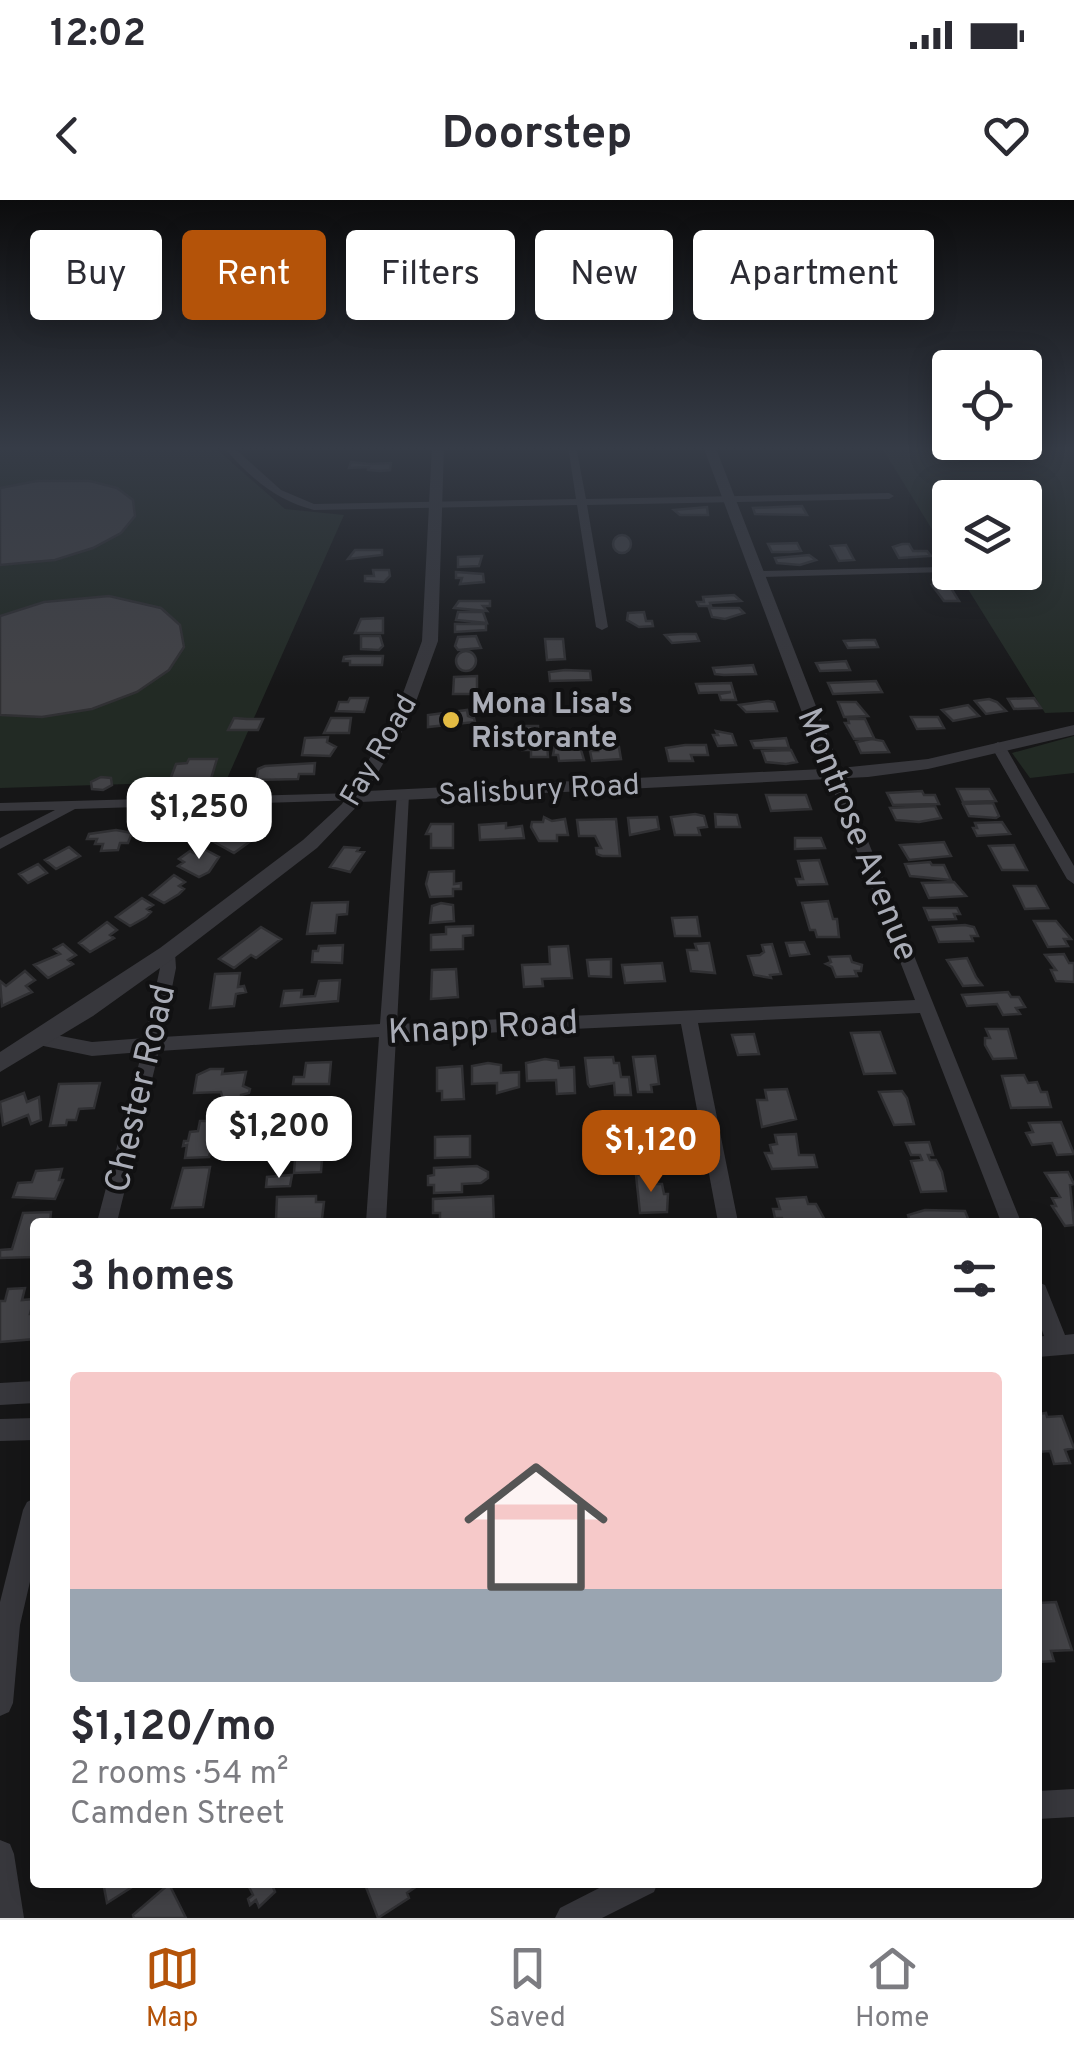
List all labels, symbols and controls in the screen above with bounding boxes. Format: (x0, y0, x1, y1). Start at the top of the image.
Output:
text: 12:02 (50, 11, 146, 60)
text: Doorstep (442, 107, 632, 164)
icon: back (40, 108, 95, 163)
icon: heart (979, 108, 1034, 163)
chip: Buy (30, 230, 162, 320)
chip: Rent (182, 230, 326, 320)
chip: Filters (346, 230, 515, 320)
chip: New (535, 230, 673, 320)
chip: Apartment (693, 230, 934, 320)
map controls (932, 350, 1042, 590)
button: locate (932, 350, 1042, 460)
button: layers (932, 480, 1042, 590)
place label: Mona Lisa's Ristorante (471, 687, 633, 758)
street label: Fay Road (334, 689, 427, 814)
street label: Montrose Avenue (785, 702, 927, 968)
marker: Mona Lisa's Ristorante (440, 709, 462, 731)
street label: Salisbury Road (438, 768, 641, 815)
pin: $1,250 (118, 777, 280, 862)
text: $1,250 (149, 789, 249, 829)
street label: Chester Road (97, 980, 187, 1197)
street label: Knapp Road (387, 1002, 579, 1056)
pin: $1,200 (198, 1096, 360, 1181)
text: $1,200 (228, 1108, 330, 1148)
pin: $1,120 (570, 1110, 732, 1195)
text: $1,120 (604, 1122, 698, 1162)
icon: filters (947, 1251, 1002, 1306)
text: 3 homes (70, 1252, 235, 1305)
icon: home (446, 1437, 626, 1617)
text: $1,120/mo (70, 1702, 276, 1755)
text: 2 rooms · 54 m² (70, 1755, 289, 1795)
text: Camden Street (70, 1795, 285, 1835)
tab: Map (145, 1941, 200, 2037)
tab: Saved (489, 1941, 566, 2037)
tab: Home (855, 1941, 929, 2037)

